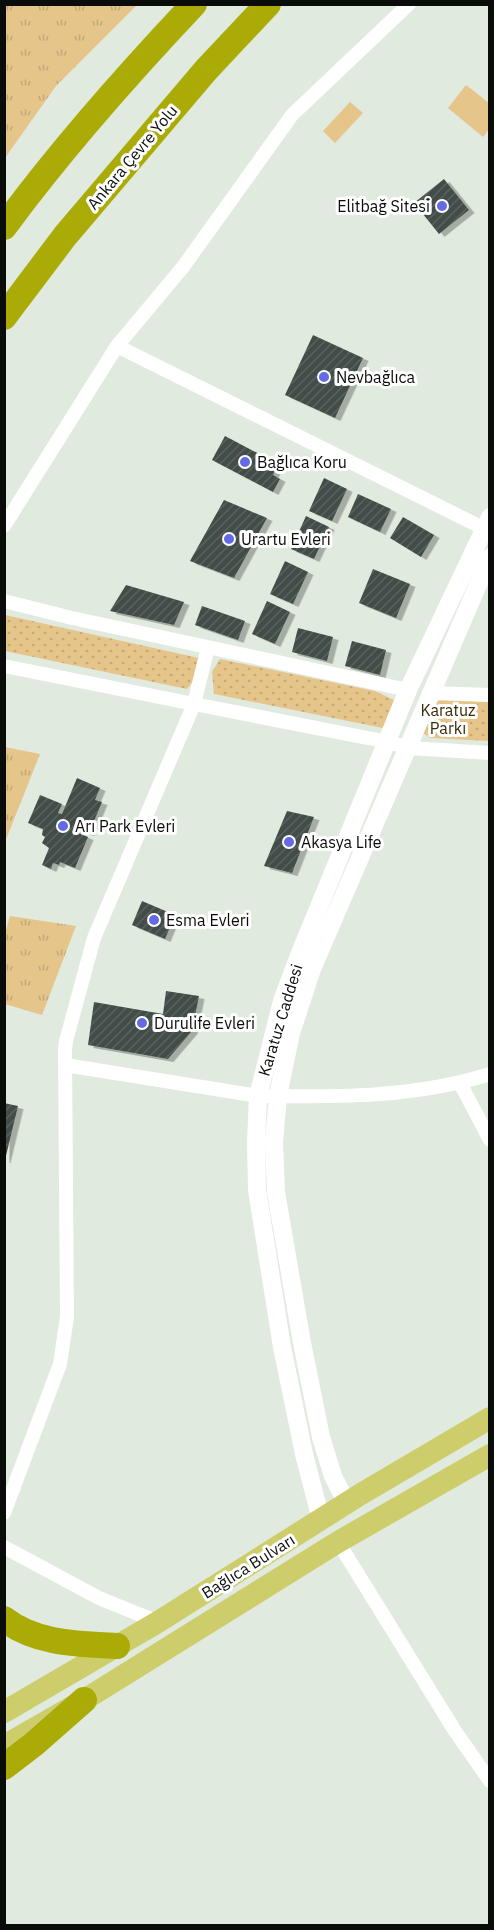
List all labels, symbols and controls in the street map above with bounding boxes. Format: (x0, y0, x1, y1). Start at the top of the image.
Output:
street label: Ankara Çevre Yolu (82, 101, 182, 213)
place label: Elitbağ Sitesi (337, 196, 430, 216)
marker: Elitbağ Sitesi (435, 199, 449, 213)
place label: Nevbağlıca (336, 367, 416, 387)
marker: Nevbağlıca (317, 370, 331, 384)
place label: Bağlıca Koru (257, 452, 347, 472)
marker: Bağlıca Koru (238, 455, 252, 469)
place label: Urartu Evleri (241, 529, 331, 549)
marker: Urartu Evleri (222, 532, 236, 546)
park label: Karatuz Parkı (421, 700, 475, 738)
place label: Arı Park Evleri (75, 816, 175, 836)
marker: Arı Park Evleri (56, 819, 70, 833)
place label: Akasya Life (301, 832, 382, 852)
marker: Akasya Life (282, 835, 296, 849)
place label: Esma Evleri (166, 910, 250, 930)
marker: Esma Evleri (147, 913, 161, 927)
street label: Karatuz Caddesi (253, 961, 307, 1079)
place label: Durulife Evleri (154, 1013, 255, 1033)
marker: Durulife Evleri (135, 1016, 149, 1030)
street label: Bağlıca Bulvarı (198, 1529, 298, 1603)

